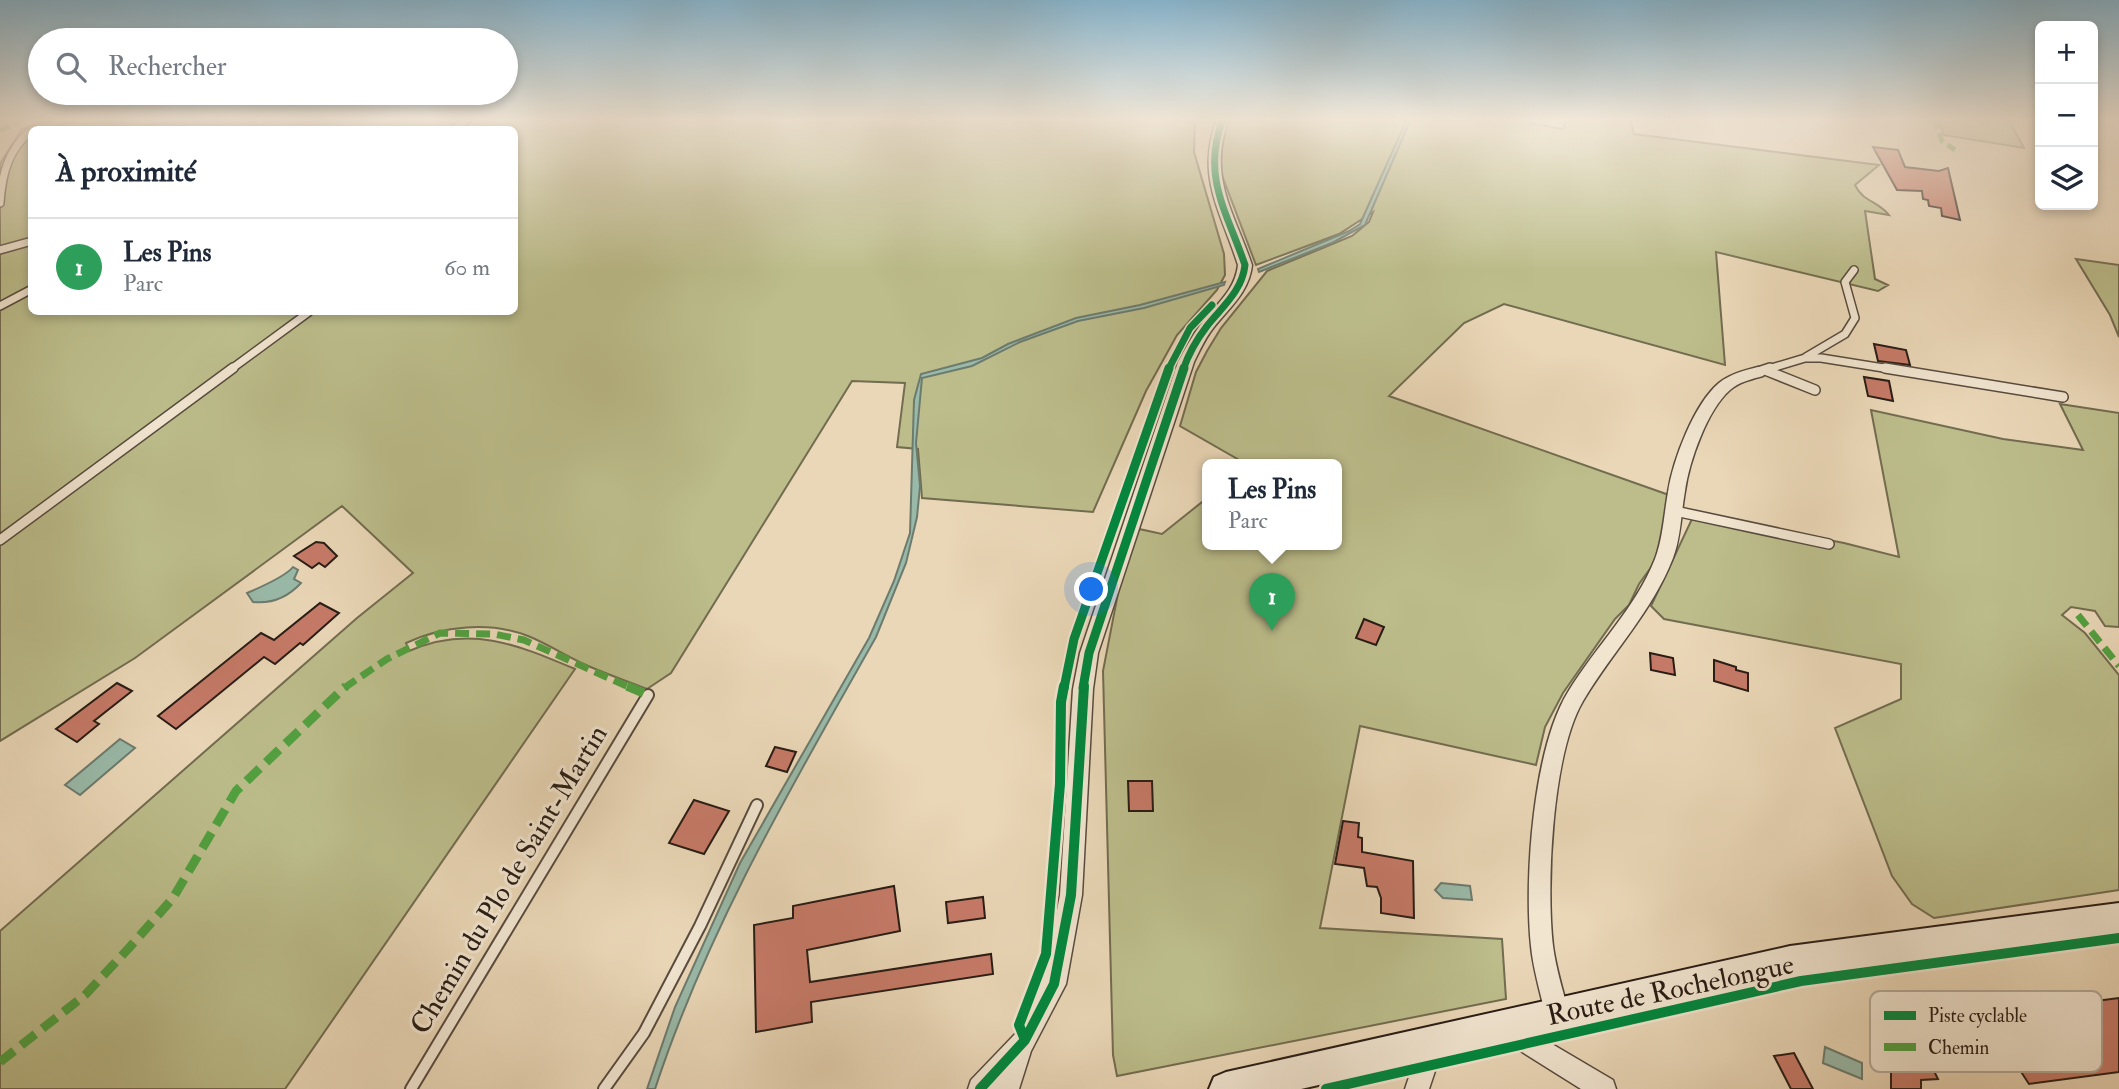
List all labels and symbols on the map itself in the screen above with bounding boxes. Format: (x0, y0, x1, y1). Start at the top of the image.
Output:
your location (1074, 572, 1108, 606)
pin: 1 (1249, 573, 1295, 631)
street label: Chemin du Plo de Saint-Martin (403, 719, 616, 1041)
street label: Route de Rochelongue (1544, 947, 1797, 1034)
legend (1870, 991, 2102, 1072)
text: Piste cyclable (1928, 1004, 2027, 1028)
text: Chemin (1928, 1036, 1990, 1060)

